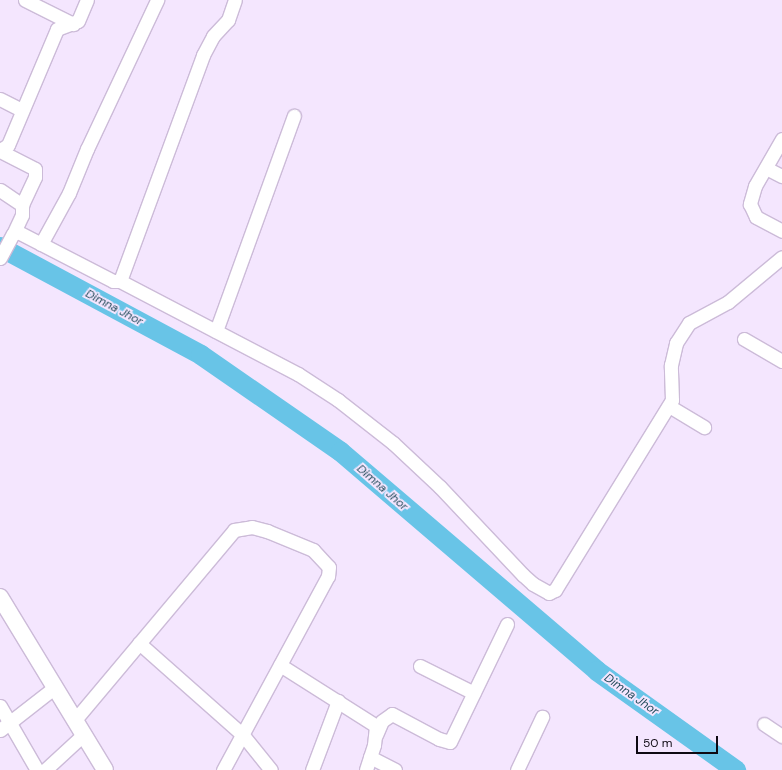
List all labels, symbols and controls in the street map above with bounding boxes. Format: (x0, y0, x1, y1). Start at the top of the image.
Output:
water label: Dimna Jhor (83, 287, 145, 329)
water label: Dimna Jhor (353, 462, 411, 514)
water label: Dimna Jhor (601, 671, 661, 719)
scale bar (638, 728, 720, 754)
text: 50 m (643, 735, 672, 751)

